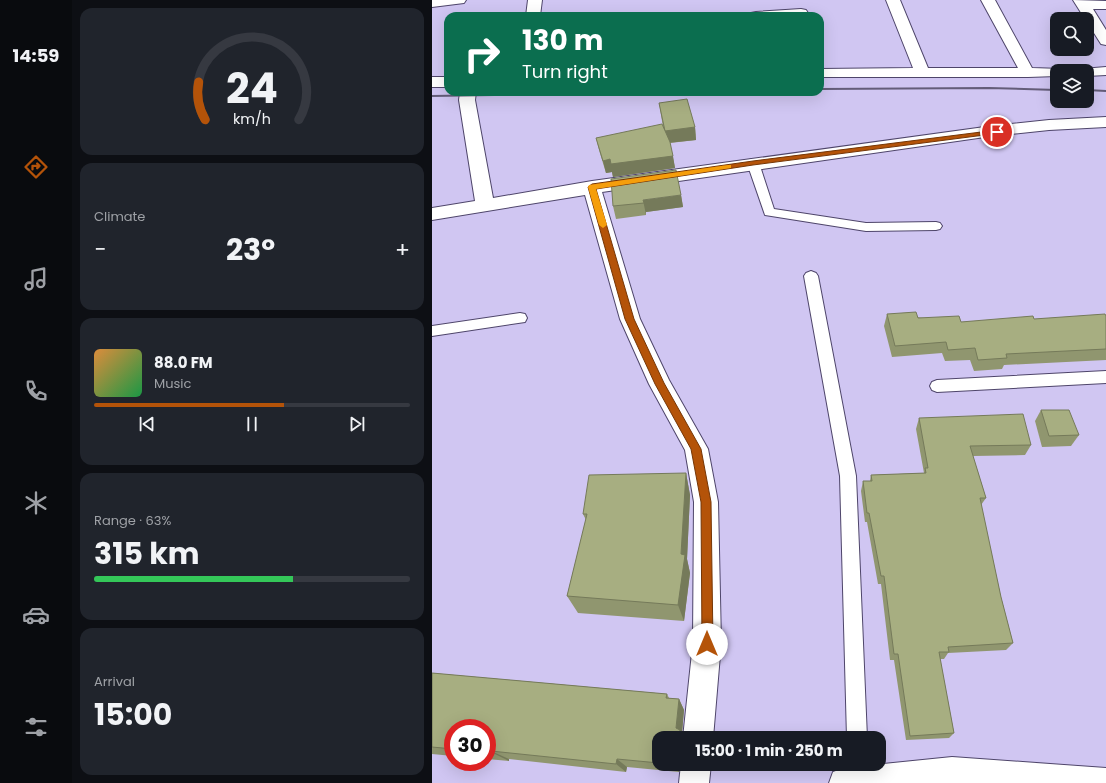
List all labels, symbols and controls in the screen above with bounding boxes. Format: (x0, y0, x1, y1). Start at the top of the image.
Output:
map controls (1050, 12, 1094, 108)
button: search (1050, 12, 1094, 56)
text: 130 m (522, 21, 603, 60)
icon: right (456, 28, 508, 80)
text: 14:59 (13, 43, 59, 68)
text: 24 (226, 58, 278, 117)
text: Turn right (522, 59, 608, 84)
button: layers (1050, 64, 1094, 108)
text: km/h (233, 108, 271, 128)
pin (980, 115, 1014, 149)
icon: arrive (986, 121, 1008, 143)
icon: directions (22, 153, 50, 181)
text: Climate (94, 207, 145, 226)
text: 23° (226, 228, 275, 271)
text: − (94, 234, 106, 265)
text: + (395, 234, 410, 265)
icon: music (22, 265, 50, 293)
text: 88.0 FM (154, 352, 213, 373)
text: Music (154, 374, 191, 393)
icon: phone (22, 377, 50, 405)
icon: previous (136, 413, 158, 435)
icon: pause (241, 413, 263, 435)
icon: next (346, 413, 368, 435)
icon: climate (22, 489, 50, 517)
text: Range · 63% (94, 511, 171, 530)
text: 315 km (94, 532, 200, 575)
icon: car (22, 601, 50, 629)
position arrow (686, 623, 728, 665)
text: Arrival (94, 672, 135, 691)
text: 15:00 (94, 693, 172, 736)
icon: filters (22, 713, 50, 741)
speed limit sign: 30 (444, 719, 496, 771)
text: 15:00 · 1 min · 250 m (695, 740, 843, 761)

